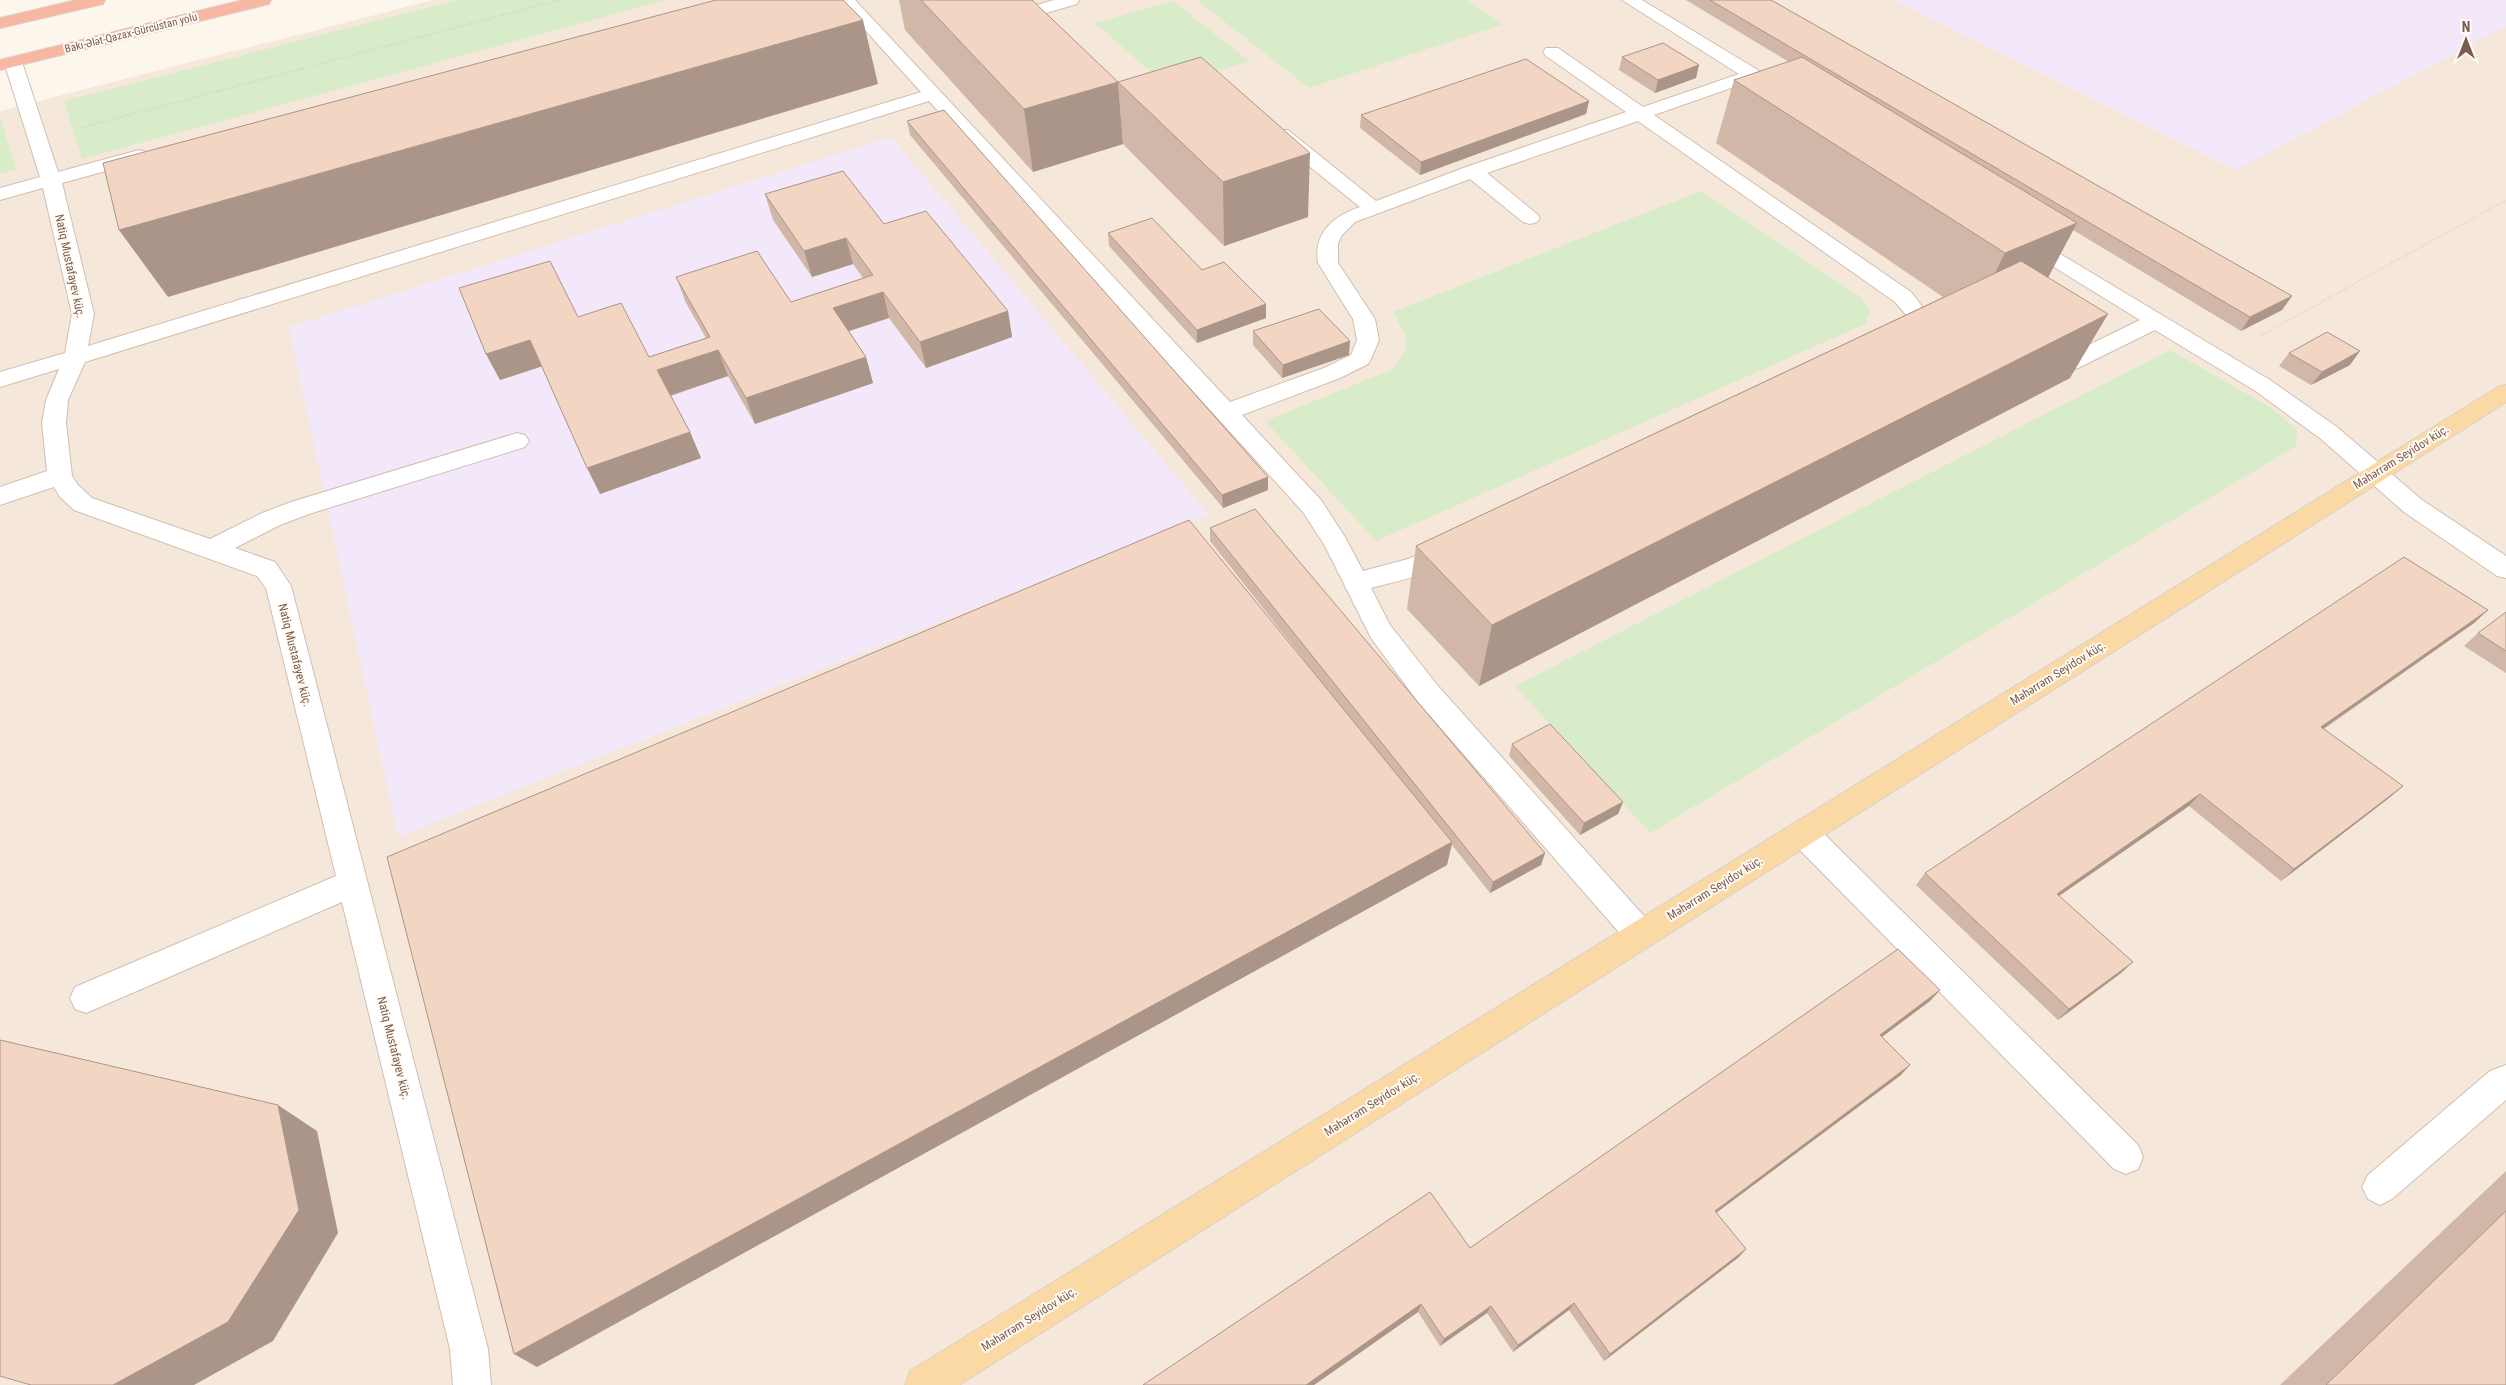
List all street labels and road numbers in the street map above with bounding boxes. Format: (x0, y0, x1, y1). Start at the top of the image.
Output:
street label: Bakı-Ələt-Qazax-Gürcüstan yolu (63, 10, 199, 56)
street label: Natiq Mustafayev küç. (52, 213, 88, 319)
street label: Məhərrəm Seyidov küç. (2351, 422, 2451, 492)
street label: Natiq Mustafayev küç. (275, 602, 315, 708)
street label: Məhərrəm Seyidov küç. (2008, 638, 2108, 708)
street label: Məhərrəm Seyidov küç. (1665, 853, 1765, 923)
street label: Natiq Mustafayev küç. (374, 995, 414, 1101)
street label: Məhərrəm Seyidov küç. (1322, 1069, 1422, 1139)
street label: Məhərrəm Seyidov küç. (979, 1284, 1079, 1354)

